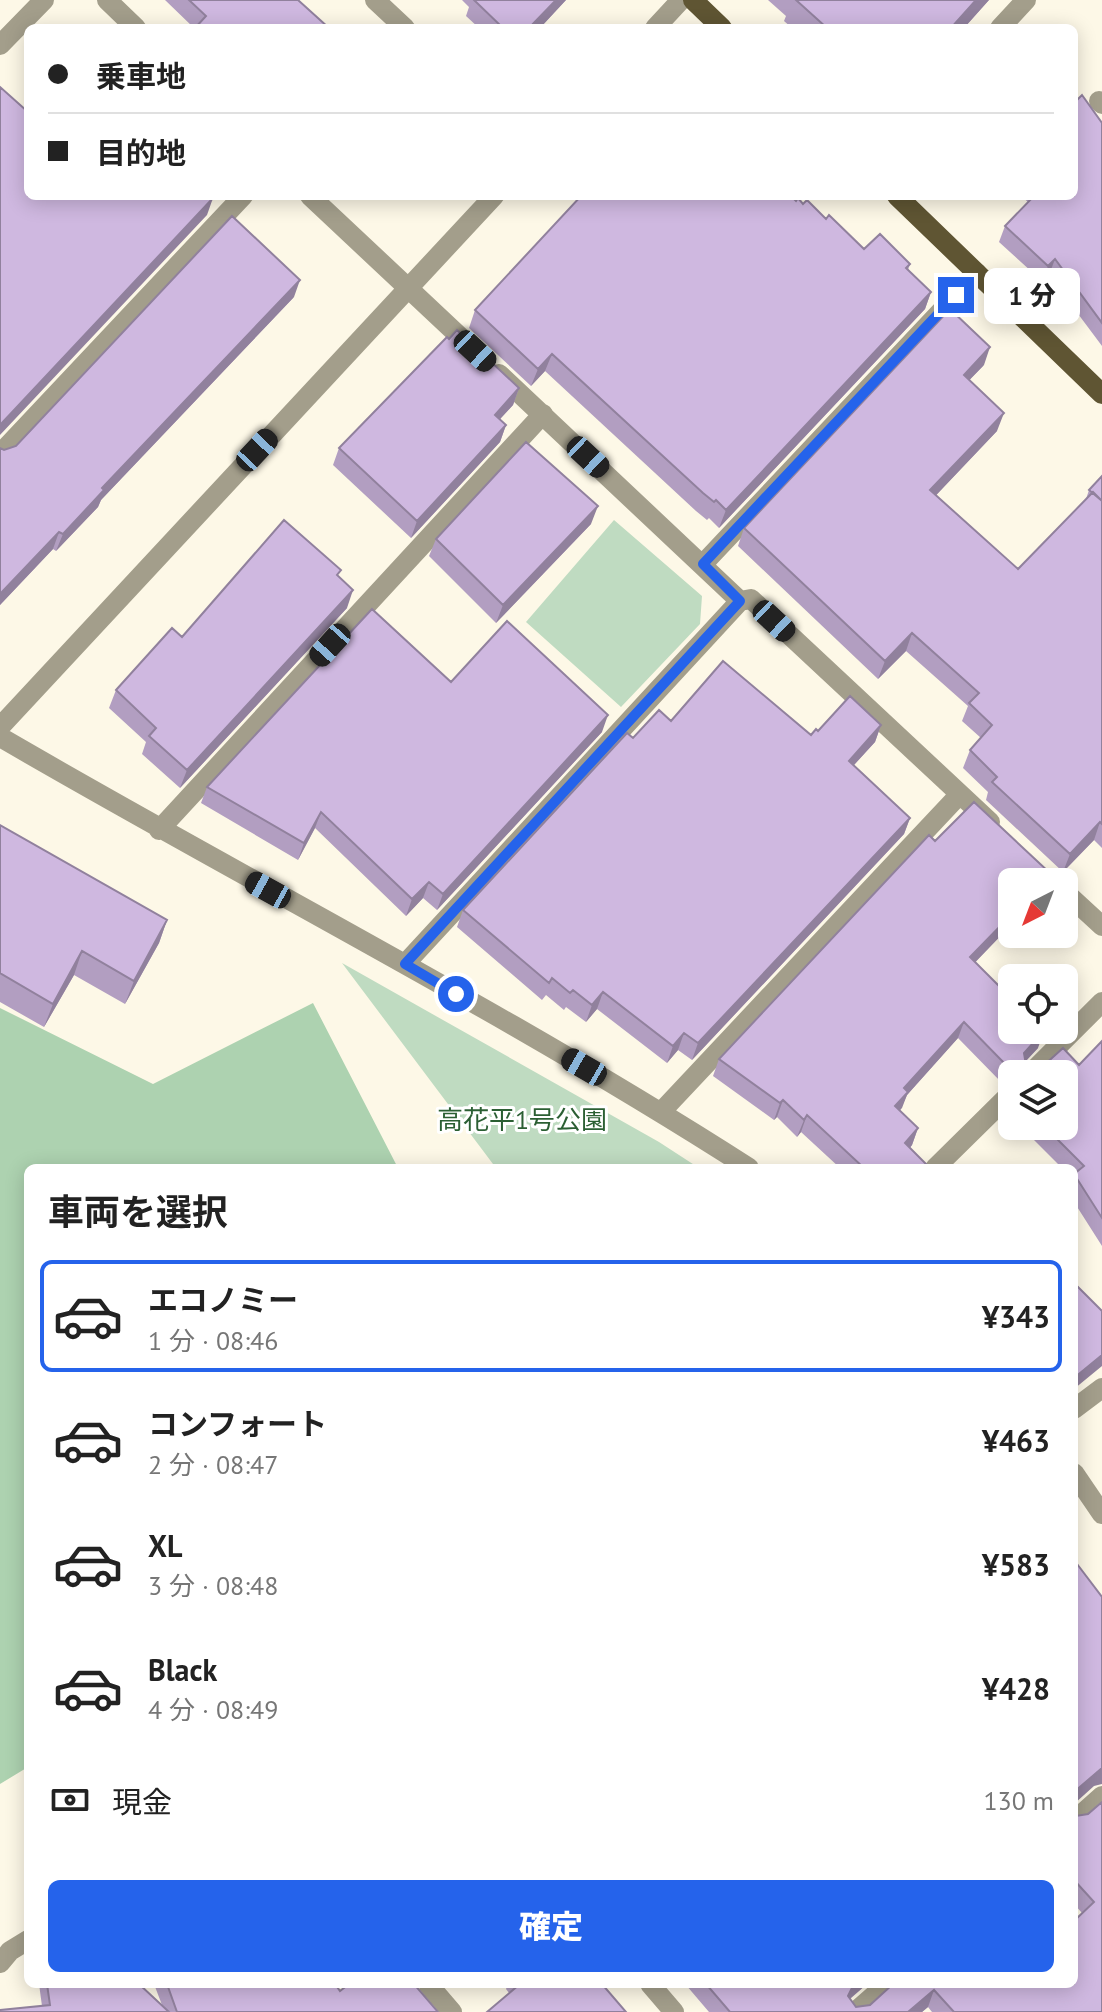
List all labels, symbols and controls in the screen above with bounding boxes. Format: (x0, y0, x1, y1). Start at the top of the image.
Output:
text: 乗車地 (96, 56, 186, 95)
text: 目的地 (96, 133, 186, 172)
callout: 1 分 (984, 267, 1080, 323)
route end (938, 277, 974, 313)
text: 1 分 (1008, 279, 1056, 312)
car (449, 326, 501, 376)
car (232, 424, 282, 476)
car (562, 432, 614, 482)
car (748, 596, 800, 646)
car (305, 619, 355, 671)
car (241, 868, 295, 912)
north arrow (998, 868, 1078, 948)
map controls (998, 868, 1078, 1140)
button: locate (998, 964, 1078, 1044)
route start (438, 976, 474, 1012)
car (557, 1045, 611, 1089)
button: layers (998, 1060, 1078, 1140)
park label: 高花平1号公園 (437, 1103, 607, 1136)
text: 車両を選択 (48, 1188, 228, 1235)
icon: car (52, 1280, 124, 1352)
text: エコノミー (148, 1280, 298, 1319)
text: ¥343 (982, 1297, 1050, 1336)
text: 1 分 · 08:46 (148, 1324, 278, 1357)
icon: car (52, 1404, 124, 1476)
text: コンフォート (148, 1404, 327, 1443)
text: ¥463 (982, 1421, 1050, 1460)
text: 2 分 · 08:47 (148, 1448, 278, 1481)
text: XL (148, 1526, 182, 1565)
icon: car (52, 1528, 124, 1600)
text: ¥583 (982, 1545, 1050, 1584)
text: 3 分 · 08:48 (148, 1569, 278, 1602)
text: Black (148, 1650, 217, 1689)
icon: car (52, 1652, 124, 1724)
text: ¥428 (982, 1669, 1050, 1708)
text: 4 分 · 08:49 (148, 1693, 278, 1726)
icon: cash (48, 1778, 92, 1822)
text: 現金 (112, 1782, 172, 1821)
text: 130 m (983, 1784, 1054, 1817)
button: 確定 (48, 1880, 1054, 1972)

